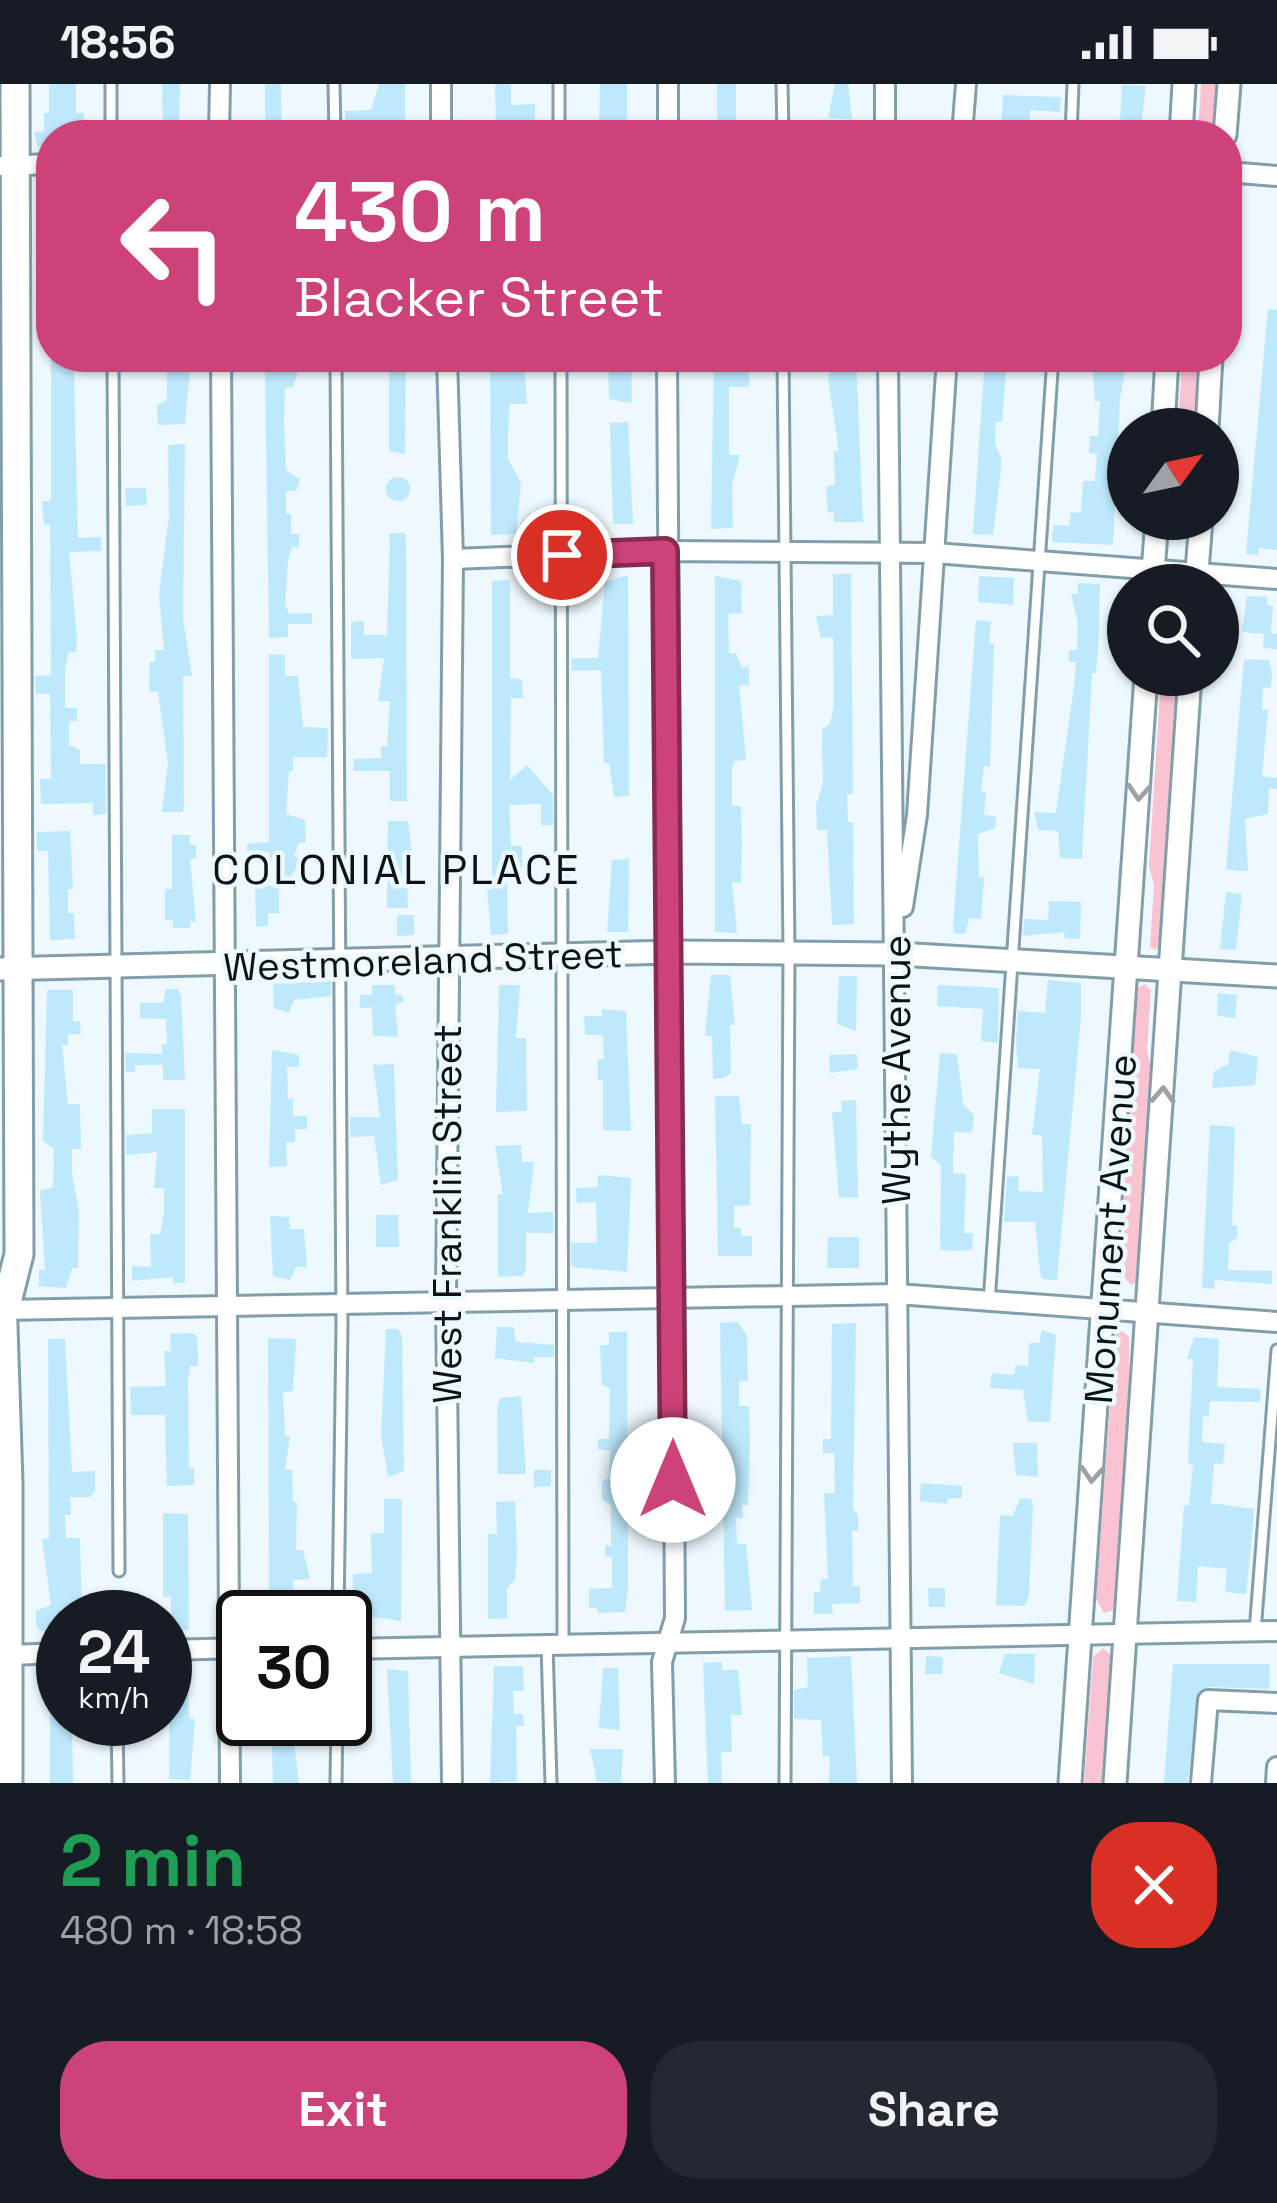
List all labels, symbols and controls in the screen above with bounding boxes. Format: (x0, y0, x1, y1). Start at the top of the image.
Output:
text: 18:56 (60, 14, 176, 71)
text: 430 m (294, 158, 546, 266)
icon: left (96, 168, 252, 324)
text: Blacker Street (294, 263, 664, 332)
north arrow (1107, 408, 1239, 540)
map controls (1107, 408, 1239, 696)
pin (511, 504, 613, 606)
icon: arrive (529, 522, 595, 588)
button: search (1107, 564, 1239, 696)
one-way arrow (1126, 783, 1152, 802)
district label: COLONIAL PLACE (212, 843, 582, 896)
street label: Westmoreland Street (222, 929, 624, 992)
street label: Wythe Avenue (872, 935, 921, 1205)
street label: West Franklin Street (423, 1024, 472, 1404)
street label: Monument Avenue (1074, 1053, 1147, 1406)
one-way arrow (1150, 1085, 1176, 1104)
position arrow (610, 1417, 736, 1543)
one-way arrow (1080, 1465, 1105, 1484)
speed limit sign: 30 (216, 1590, 372, 1746)
text: 24 (78, 1614, 150, 1691)
text: km/h (78, 1678, 150, 1717)
text: 2 min (60, 1815, 246, 1907)
button: close (1091, 1822, 1217, 1948)
text: 480 m · 18:58 (60, 1906, 303, 1955)
button: Exit (60, 2041, 627, 2179)
button: Share (651, 2041, 1217, 2179)

